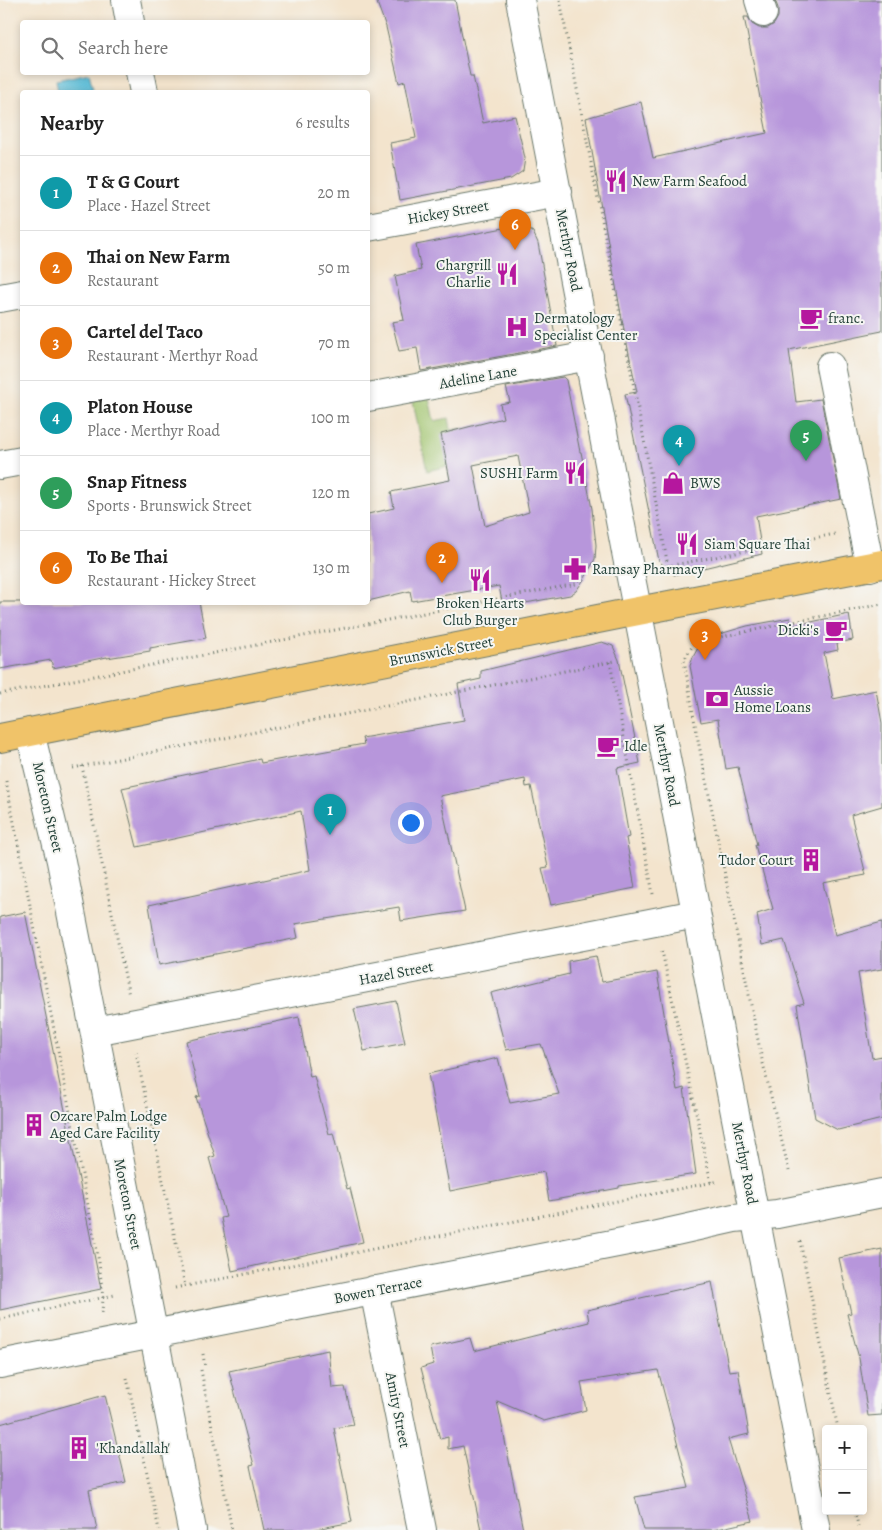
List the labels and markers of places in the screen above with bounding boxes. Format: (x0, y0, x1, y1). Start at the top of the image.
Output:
restaurant icon: New Farm Seafood (603, 168, 629, 194)
place label: New Farm Seafood (632, 171, 748, 191)
pin: 6 (499, 209, 531, 250)
place label: Chargrill Charlie (436, 255, 491, 292)
restaurant icon: Chargrill Charlie (494, 261, 520, 287)
cafe icon: franc. (798, 305, 824, 331)
place label: Dermatology Specialist Center (534, 308, 638, 345)
place label: franc. (828, 308, 864, 328)
hospital icon: Dermatology Specialist Center (504, 314, 530, 340)
pin: 5 (790, 420, 822, 461)
pin: 4 (663, 425, 695, 466)
restaurant icon: SUSHI Farm (562, 460, 588, 486)
place label: SUSHI Farm (480, 463, 559, 483)
shop icon: BWS (660, 470, 686, 496)
place label: BWS (690, 473, 721, 493)
restaurant icon: Siam Square Thai (674, 531, 700, 557)
place label: Siam Square Thai (704, 534, 810, 554)
pin: 2 (426, 542, 458, 583)
pharmacy icon: Ramsay Pharmacy (562, 556, 588, 582)
place label: Ramsay Pharmacy (592, 559, 705, 579)
restaurant icon: Broken Hearts Club Burger (467, 567, 493, 593)
place label: Broken Hearts Club Burger (436, 593, 524, 630)
cafe icon: Dicki's (823, 617, 849, 643)
pin: 3 (689, 619, 721, 660)
place label: Dicki's (778, 620, 819, 640)
place label: Aussie Home Loans (733, 680, 811, 717)
bank icon: Aussie Home Loans (704, 686, 730, 712)
cafe icon: Idle (595, 733, 621, 759)
place label: Idle (624, 736, 648, 756)
pin: 1 (314, 794, 346, 835)
building icon: Tudor Court (798, 847, 824, 873)
place label: Tudor Court (719, 850, 794, 870)
place label: Ozcare Palm Lodge Aged Care Facility (49, 1106, 167, 1143)
building icon: Ozcare Palm Lodge Aged Care Facility (21, 1112, 47, 1138)
building icon: 'Khandallah' (66, 1435, 92, 1461)
place label: 'Khandallah' (96, 1438, 170, 1458)

